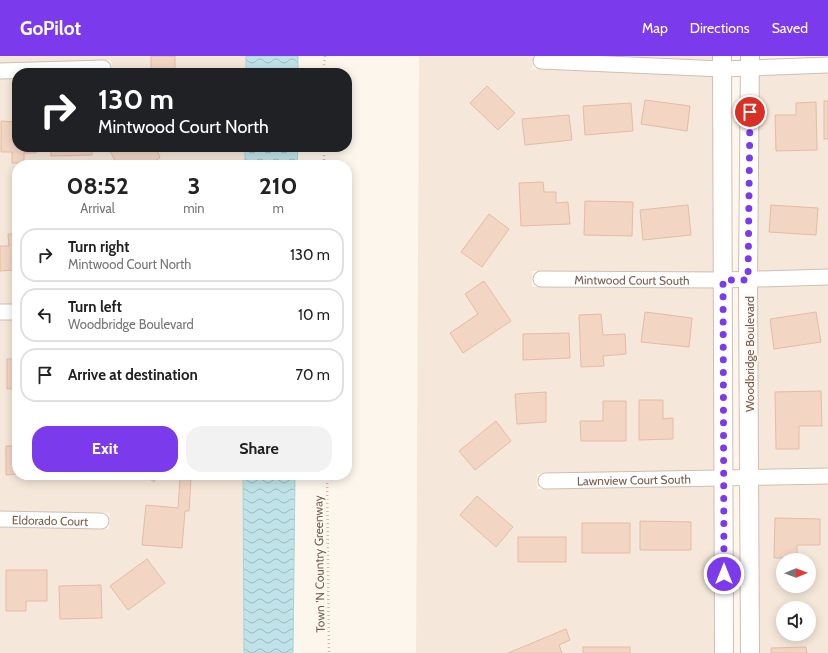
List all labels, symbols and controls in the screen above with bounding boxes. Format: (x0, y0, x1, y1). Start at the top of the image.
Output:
text: GoPilot (20, 17, 81, 40)
text: Map (642, 19, 668, 37)
text: Directions (690, 19, 750, 37)
text: Saved (772, 19, 808, 37)
text: 130 m (98, 82, 174, 116)
icon: right (32, 84, 84, 136)
pin (733, 95, 767, 129)
icon: arrive (739, 101, 761, 123)
text: Mintwood Court North (98, 116, 269, 138)
text: 08:52 (66, 171, 129, 200)
text: 3 (187, 171, 200, 200)
text: 210 (259, 171, 298, 200)
text: Arrival (80, 200, 115, 216)
text: min (183, 200, 205, 216)
text: m (273, 200, 284, 216)
text: Turn right (68, 238, 129, 256)
icon: right (34, 244, 56, 266)
text: 130 m (290, 246, 330, 264)
text: Mintwood Court North (68, 256, 191, 272)
street label: Mintwood Court South (574, 272, 690, 287)
street label: Woodbridge Boulevard (742, 296, 757, 412)
text: Turn left (68, 298, 122, 316)
icon: left (34, 304, 56, 326)
text: 10 m (298, 306, 330, 324)
text: Woodbridge Boulevard (68, 316, 194, 332)
icon: arrive (34, 364, 56, 386)
text: Arrive at destination (68, 366, 198, 384)
text: 70 m (296, 366, 330, 384)
button: Exit (32, 426, 178, 472)
button: Share (186, 426, 332, 472)
street label: Lawnview Court South (577, 471, 691, 488)
street label: Town 'N Country Greenway (310, 495, 328, 633)
street label: Eldorado Court (12, 512, 88, 528)
position arrow (703, 553, 745, 595)
north arrow (776, 553, 816, 593)
map controls (776, 553, 816, 641)
button: sound (776, 601, 816, 641)

